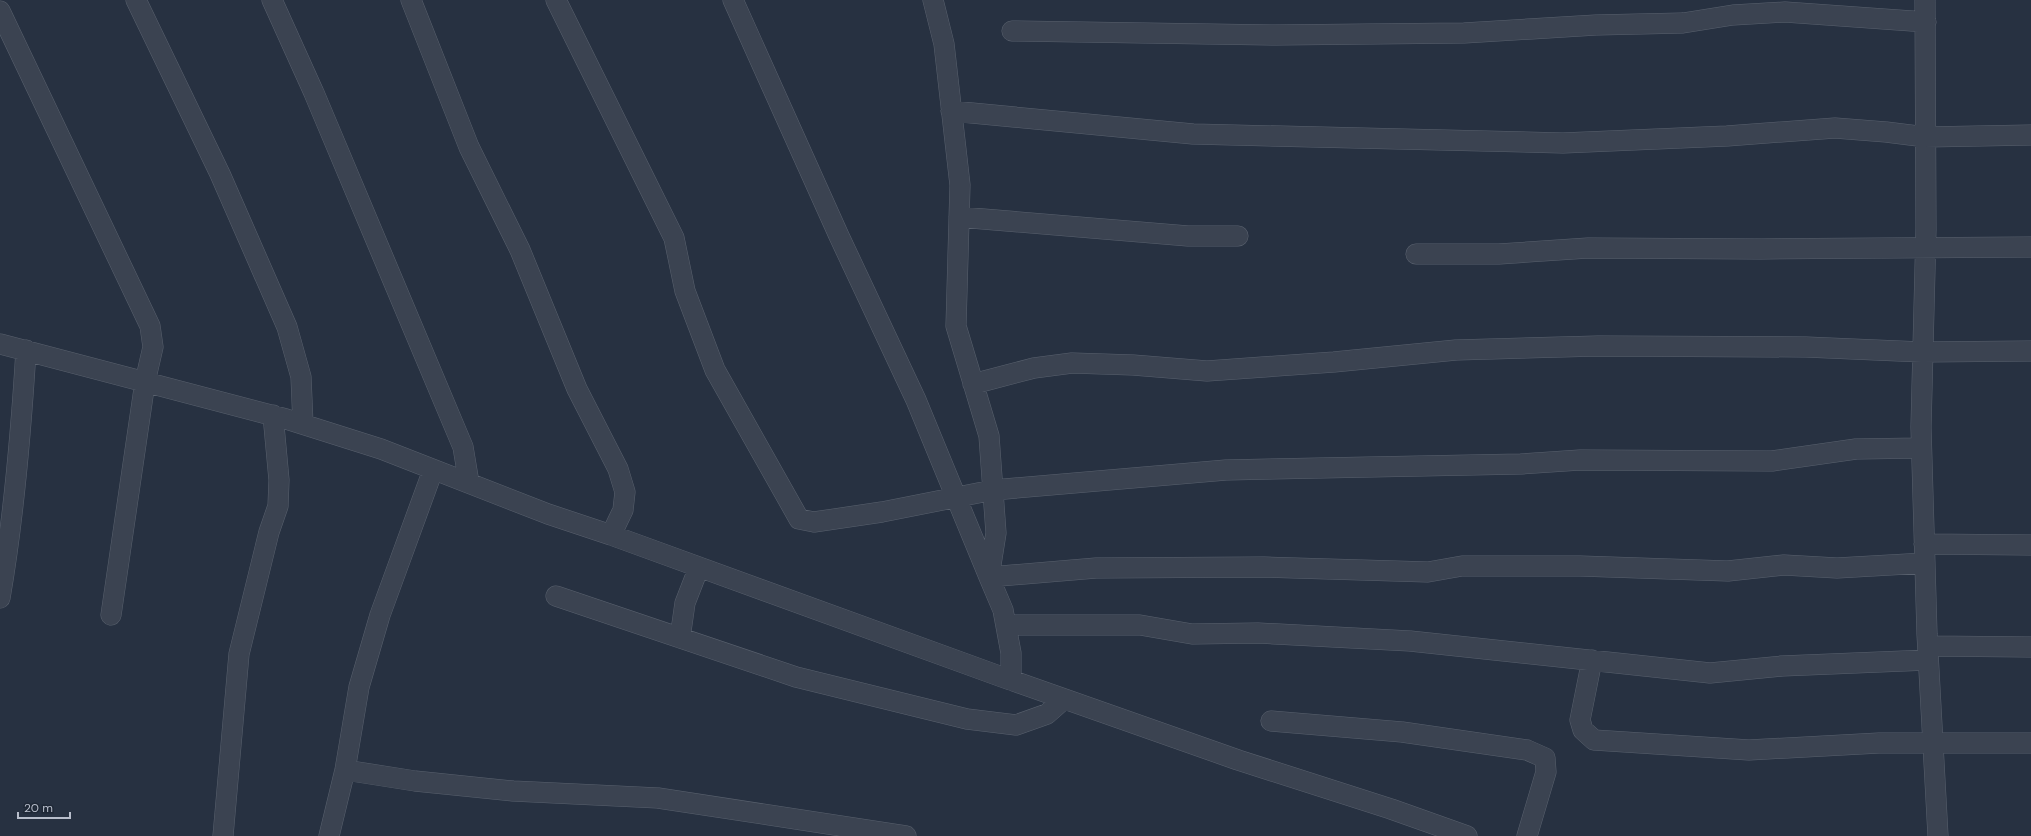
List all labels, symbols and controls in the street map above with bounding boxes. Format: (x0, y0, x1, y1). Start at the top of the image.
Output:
scale bar (18, 794, 70, 820)
text: 20 m (24, 800, 53, 816)

